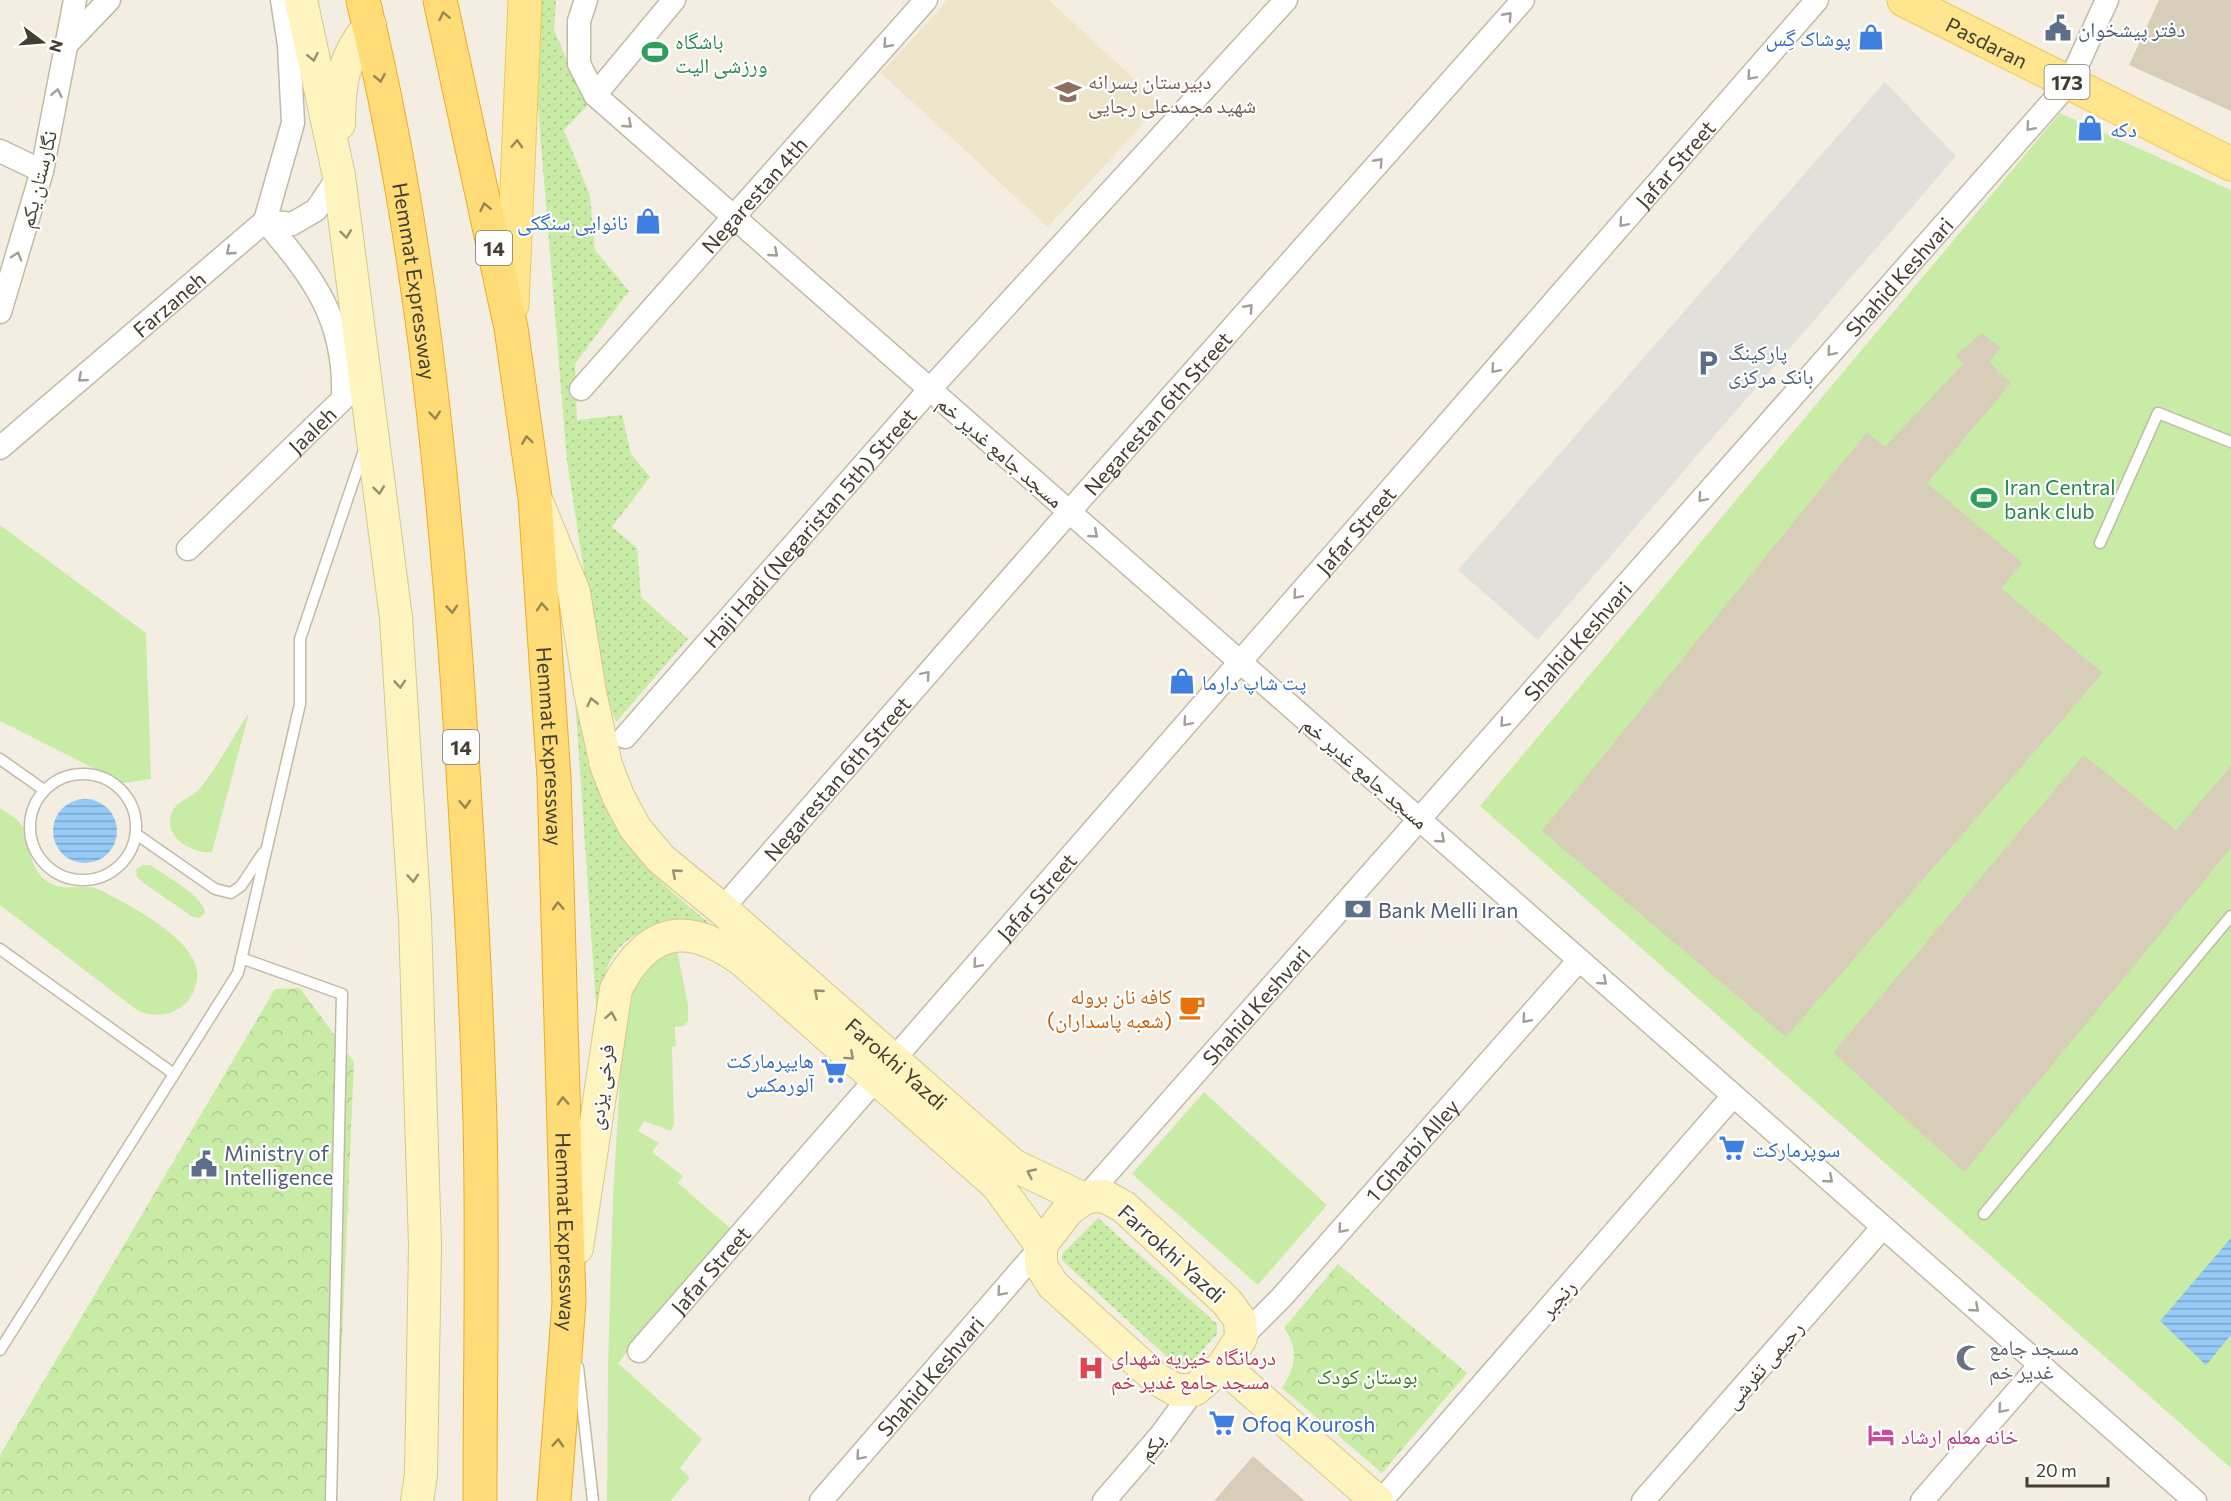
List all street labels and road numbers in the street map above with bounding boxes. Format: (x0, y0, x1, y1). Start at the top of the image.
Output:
street label: Pasdaran (1942, 11, 2032, 73)
road number: 173 (2044, 65, 2090, 99)
street label: Jafar Street (1630, 114, 1719, 212)
street label: نگارستان یکم (13, 128, 64, 231)
street label: Negarestan 4th (695, 131, 812, 258)
street label: Hemmat Expressway (389, 180, 442, 381)
street label: Shahid Keshvari (1839, 212, 1958, 341)
road number: 14 (476, 231, 512, 265)
street label: Farzaneh (127, 266, 210, 342)
street label: Negarestan 6th Street (1078, 326, 1236, 500)
street label: مسجد جامع غدیر خم (931, 390, 1069, 515)
street label: Jaaleh (283, 401, 341, 458)
street label: Haji Hadi (Negaristan 5th) Street (697, 402, 921, 652)
street label: Jafar Street (1310, 481, 1400, 579)
street label: Shahid Keshvari (1518, 576, 1636, 705)
street label: Hemmat Expressway (533, 646, 568, 846)
street label: Negarestan 6th Street (758, 691, 915, 865)
street label: مسجد جامع غدیر خم (1296, 711, 1434, 836)
road number: 14 (443, 730, 479, 764)
street label: Jafar Street (991, 847, 1081, 945)
street label: Shahid Keshvari (1196, 940, 1314, 1070)
street label: Farokhi Yazdi (841, 1012, 953, 1114)
street label: فرخی یزدی (582, 1042, 620, 1132)
street label: 1 Gharbi Alley (1360, 1093, 1464, 1206)
street label: Hemmat Expressway (552, 1132, 582, 1333)
street label: Farrokhi Yazdi (1113, 1199, 1231, 1307)
street label: Jafar Street (665, 1221, 755, 1319)
street label: رنجبر (1533, 1274, 1581, 1323)
street label: Shahid Keshvari (871, 1311, 988, 1440)
street label: رحیمی تفرشی (1718, 1315, 1809, 1414)
street label: یکم (1132, 1427, 1172, 1467)

